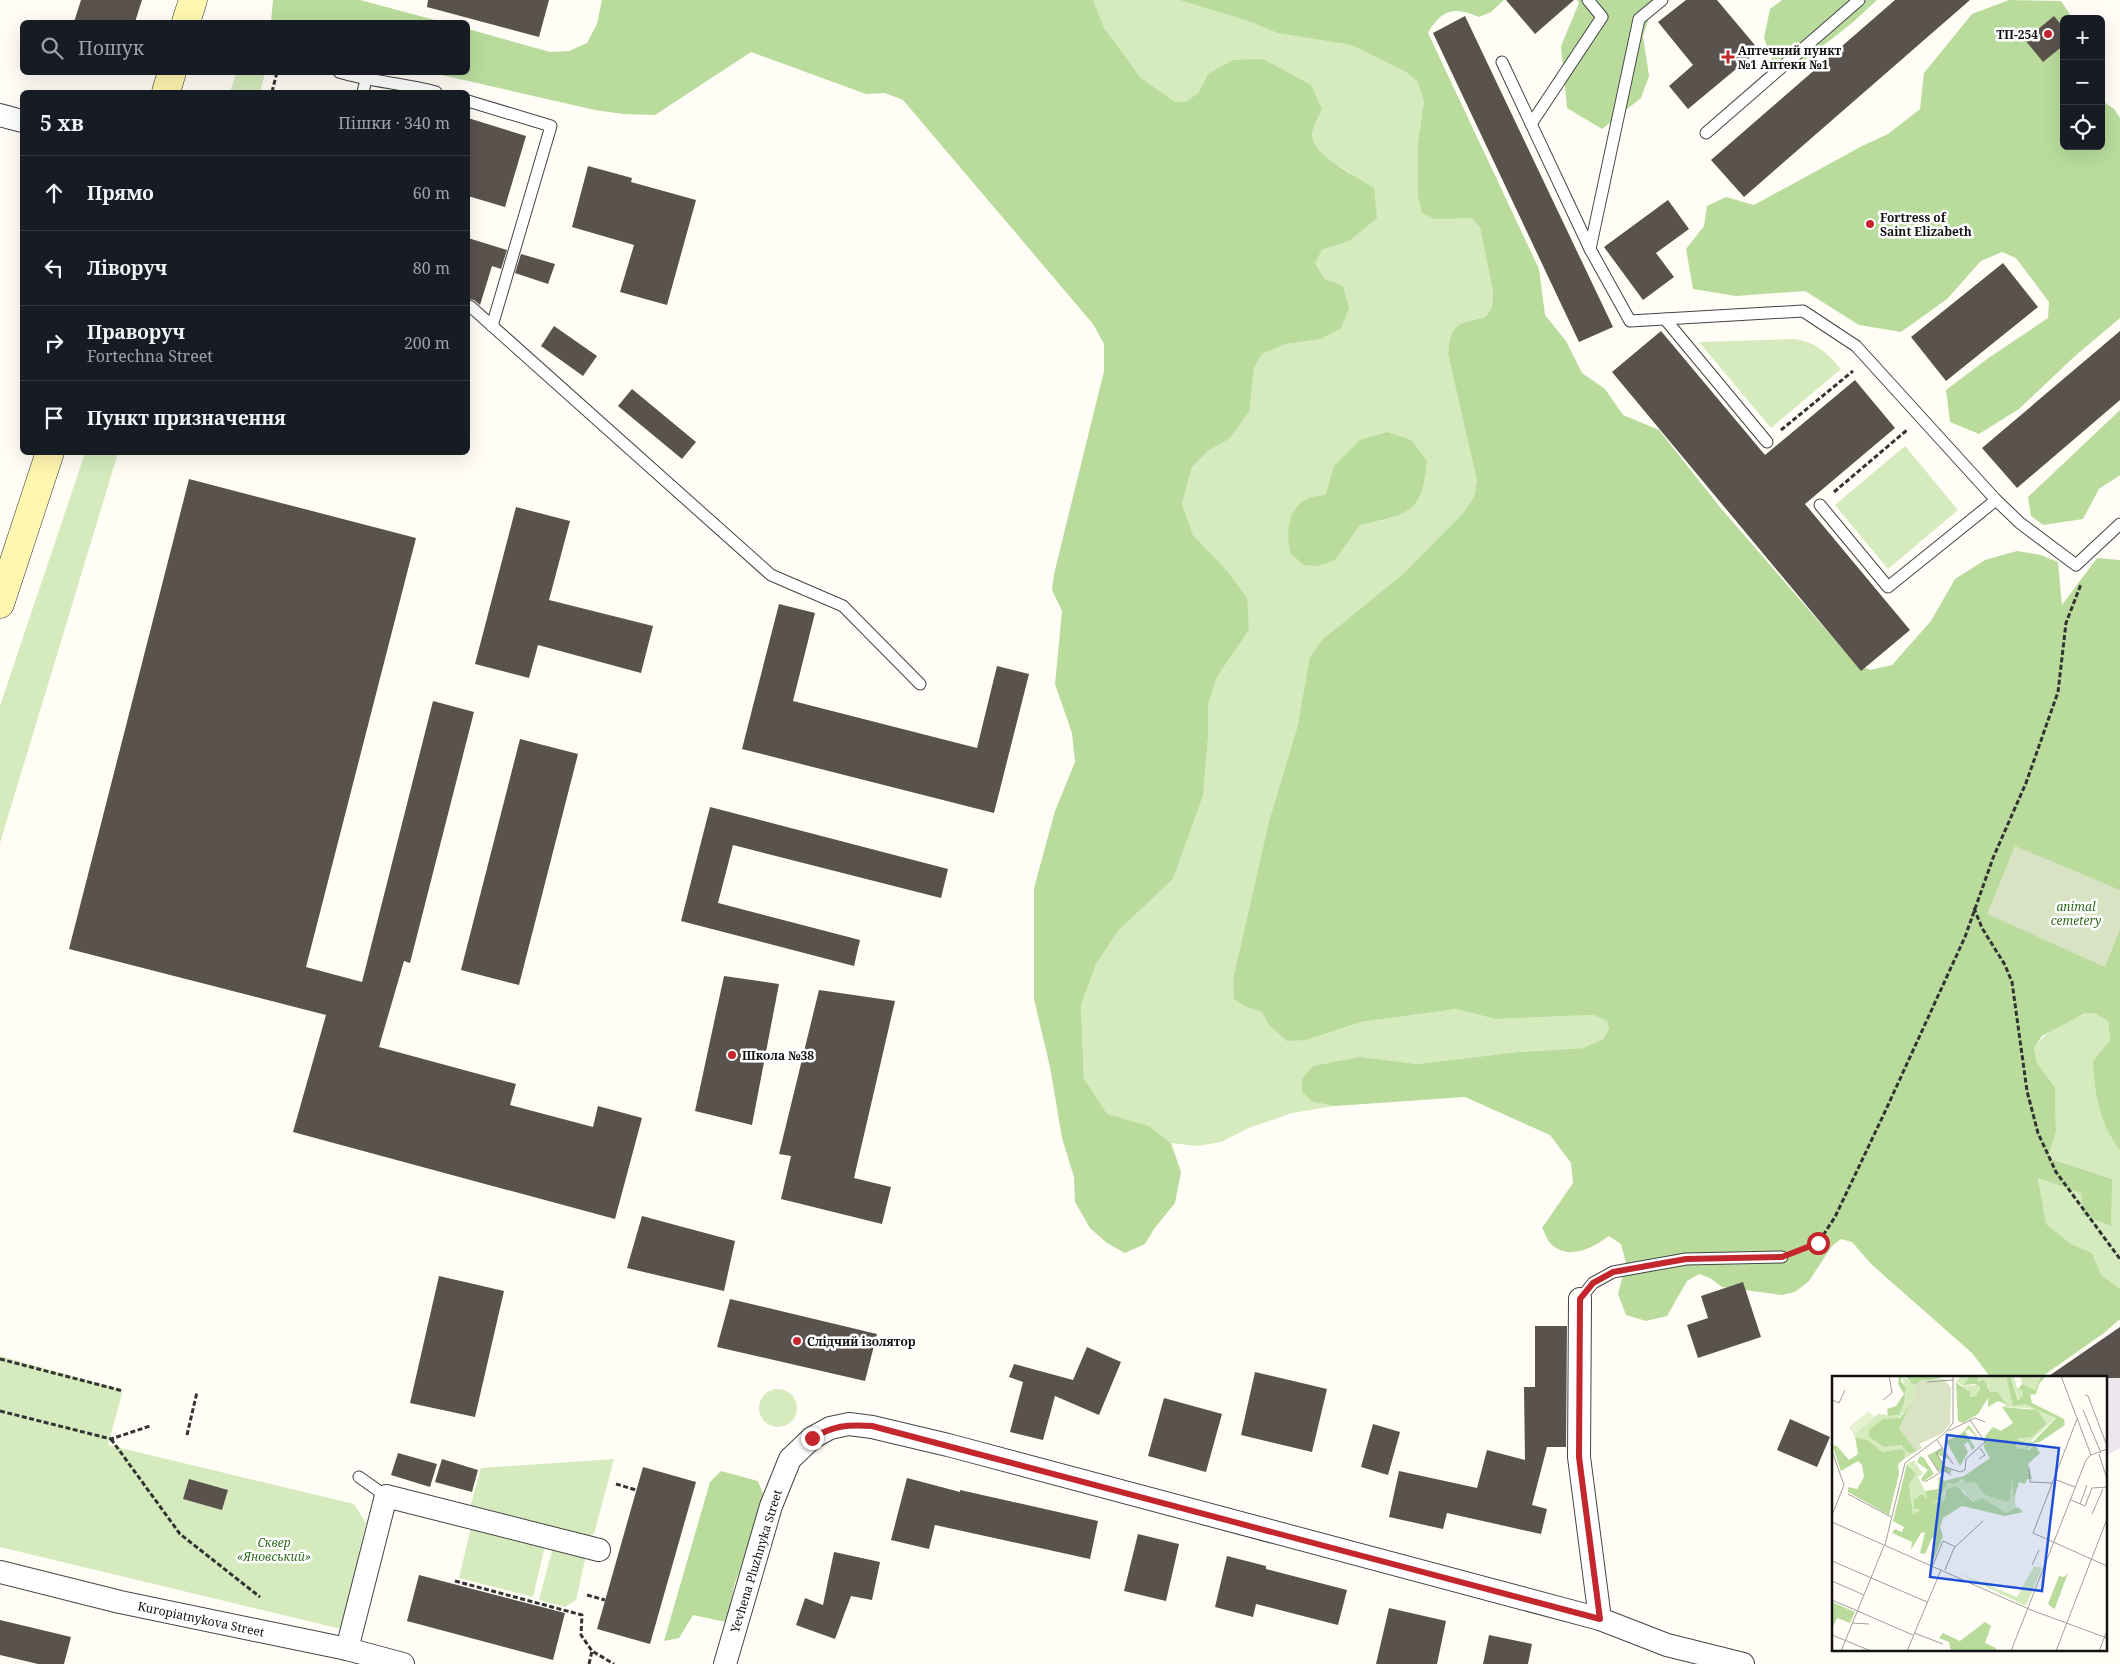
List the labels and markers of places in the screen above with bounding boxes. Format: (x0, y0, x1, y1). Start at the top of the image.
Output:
place label: ТП-254 (1996, 26, 2038, 43)
marker: ТП-254 (2042, 28, 2054, 40)
place label: Аптечний пункт №1 Аптеки №1 (1738, 42, 1842, 73)
marker: Аптечний пункт №1 Аптеки №1 (1722, 51, 1734, 63)
place label: Fortress of Saint Elizabeth (1880, 209, 1972, 240)
marker: Fortress of Saint Elizabeth (1864, 218, 1876, 230)
place label: Школа №38 (742, 1047, 814, 1064)
marker: Школа №38 (726, 1049, 738, 1061)
place label: Слідчий ізолятор (807, 1333, 916, 1350)
marker: Слідчий ізолятор (791, 1335, 803, 1347)

